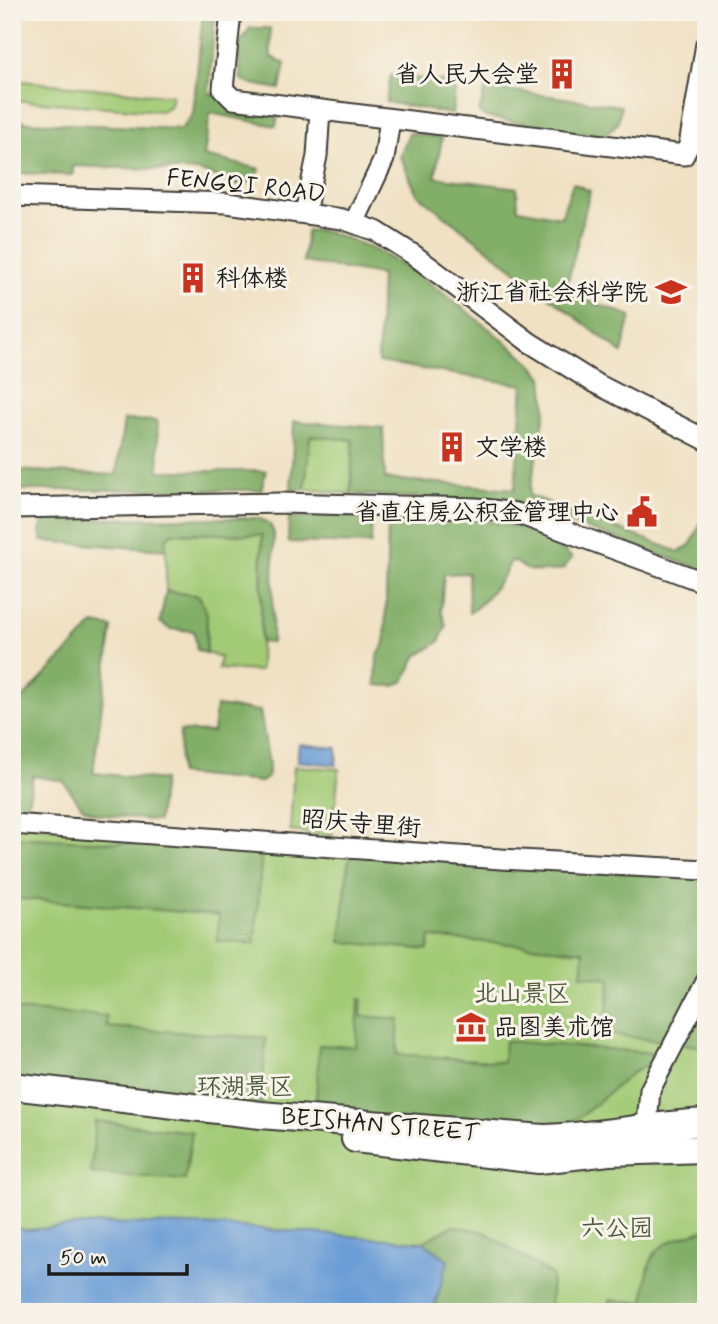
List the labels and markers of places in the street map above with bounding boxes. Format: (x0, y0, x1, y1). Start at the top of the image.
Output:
building icon: 省人民大会堂 (545, 57, 579, 91)
place label: 省人民大会堂 (395, 60, 539, 91)
building icon: 科体楼 (176, 261, 210, 295)
place label: 科体楼 (216, 264, 288, 295)
school or university icon: 浙江省社会科学院 (654, 275, 688, 309)
place label: 浙江省社会科学院 (456, 278, 648, 309)
building icon: 文学楼 (435, 430, 469, 464)
place label: 文学楼 (475, 433, 547, 464)
public building icon: 省直住房公积金管理中心 (625, 495, 659, 529)
place label: 省直住房公积金管理中心 (355, 498, 619, 529)
museum icon: 品图美术馆 (454, 1010, 488, 1044)
place label: 品图美术馆 (494, 1013, 614, 1044)

